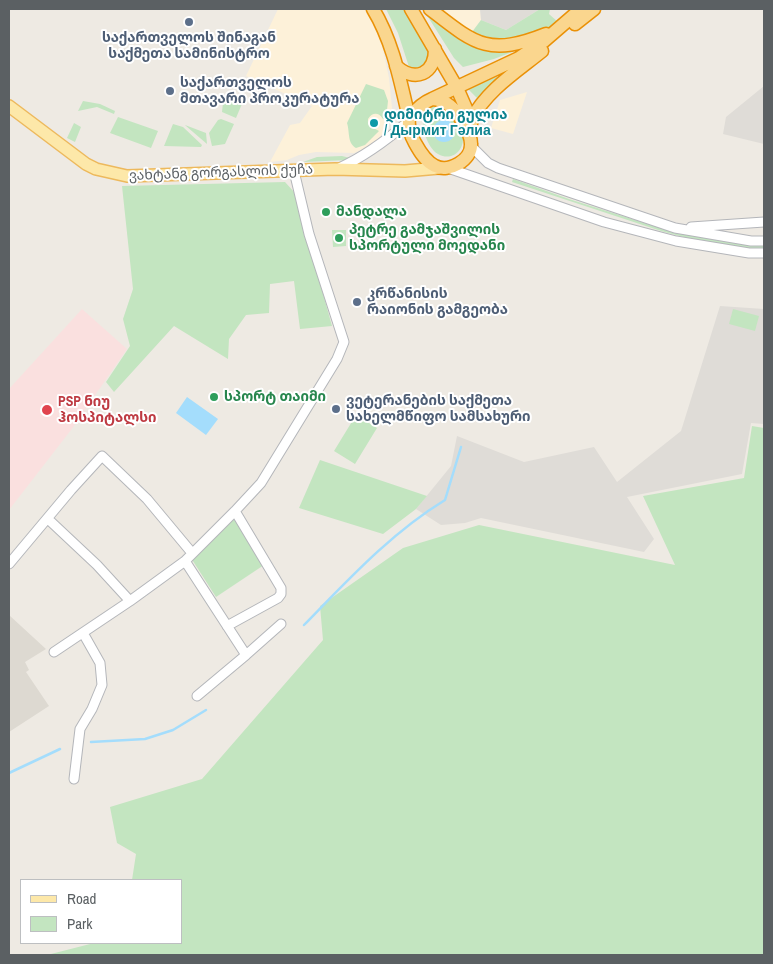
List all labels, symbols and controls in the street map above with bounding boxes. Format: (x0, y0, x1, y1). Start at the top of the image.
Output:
marker: საქართველოს შინაგან საქმეთა სამინისტრო (183, 16, 195, 28)
place label: საქართველოს შინაგან საქმეთა სამინისტრო (102, 30, 276, 62)
place label: საქართველოს მთავარი პროკურატურა (180, 75, 359, 108)
marker: საქართველოს მთავარი პროკურატურა (164, 85, 176, 97)
place label: დიმიტრი გულია / Дырмит Гәлиа (384, 107, 507, 140)
marker: დიმიტრი გულია / Дырмит Гәлиа (368, 117, 380, 129)
street label: ვახტანგ გორგასლის ქუჩა (129, 161, 313, 185)
place label: მანდალა (336, 204, 407, 220)
marker: მანდალა (320, 206, 332, 218)
place label: პეტრე გამჯაშვილის სპორტული მოედანი (349, 222, 505, 254)
marker: პეტრე გამჯაშვილის სპორტული მოედანი (333, 232, 345, 244)
place label: კრწანისის რაიონის გამგეობა (367, 286, 508, 318)
marker: კრწანისის რაიონის გამგეობა (351, 296, 363, 308)
place label: სპორტ თაიმი (224, 389, 326, 405)
marker: სპორტ თაიმი (208, 391, 220, 403)
place label: ვეტერანების საქმეთა სახელმწიფო სამსახური (346, 393, 530, 426)
place label: PSP ნიუ ჰოსპიტალსი (58, 394, 156, 427)
marker: PSP ნიუ ჰოსპიტალსი (40, 403, 54, 417)
marker: ვეტერანების საქმეთა სახელმწიფო სამსახური (330, 403, 342, 415)
legend (20, 879, 182, 944)
text: Road (67, 888, 96, 909)
text: Park (67, 913, 92, 934)

